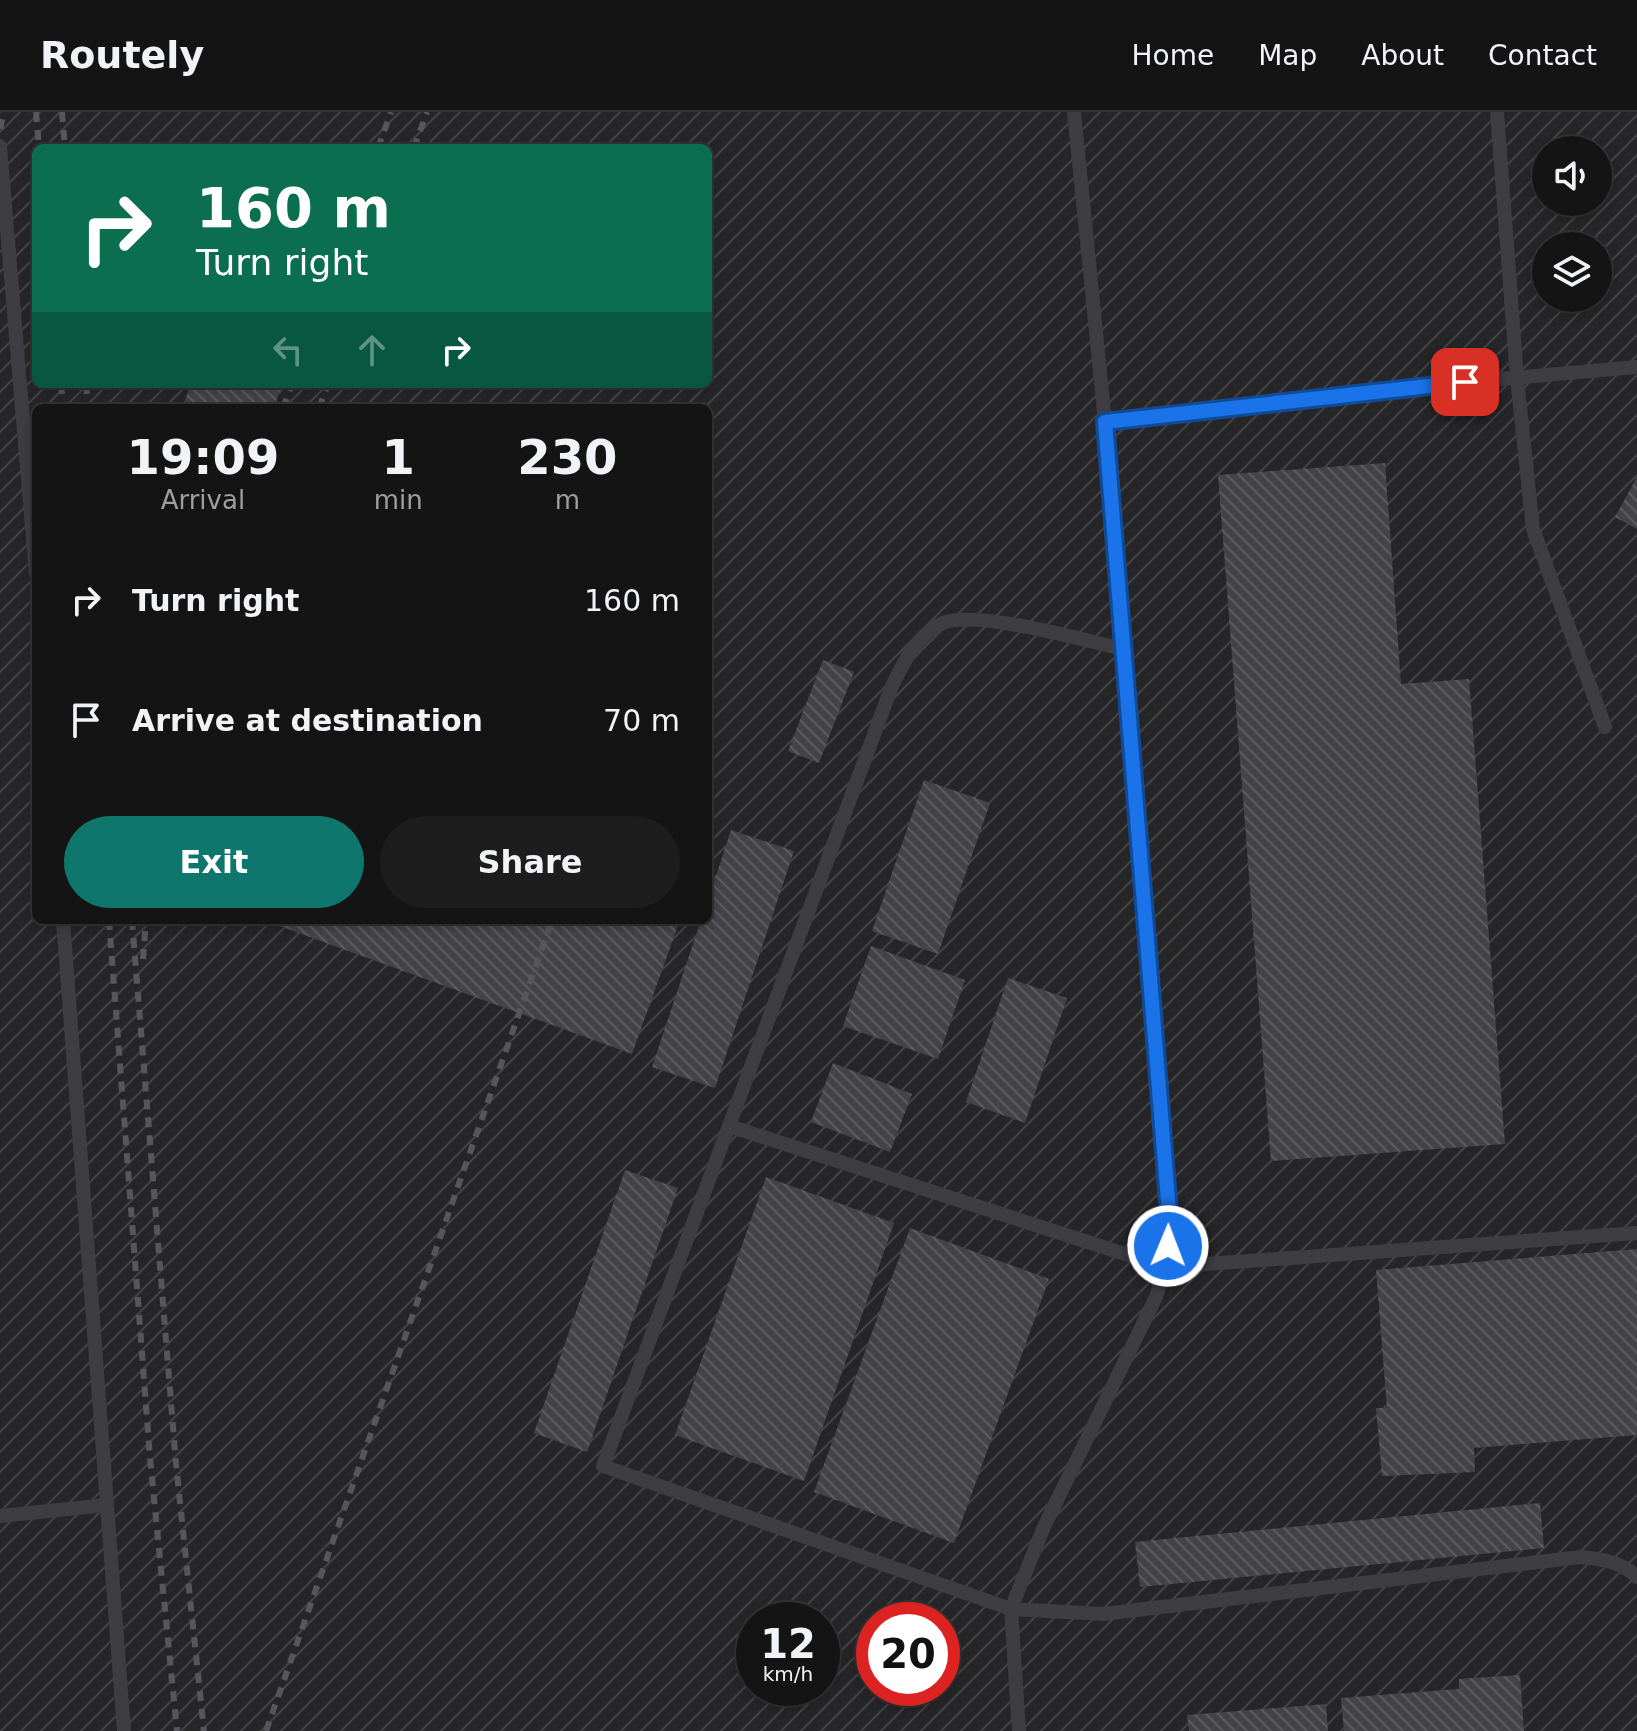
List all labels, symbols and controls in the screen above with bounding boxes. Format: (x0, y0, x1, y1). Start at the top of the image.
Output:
text: Routely (40, 33, 204, 77)
text: Home (1131, 39, 1214, 72)
text: Map (1258, 39, 1317, 72)
text: About (1361, 39, 1444, 72)
text: Contact (1488, 39, 1597, 72)
map controls (1532, 136, 1612, 312)
button: sound (1532, 136, 1612, 216)
text: 160 m (196, 175, 391, 240)
icon: right (64, 176, 168, 280)
button: layers (1532, 232, 1612, 312)
text: Turn right (196, 242, 368, 283)
icon: left (266, 328, 310, 372)
icon: ahead (350, 328, 394, 372)
icon: right (434, 328, 478, 372)
pin (1431, 348, 1499, 416)
icon: arrive (1443, 360, 1487, 404)
text: 19:09 (126, 429, 279, 485)
text: 1 (382, 429, 415, 485)
text: 230 (517, 429, 617, 485)
text: Arrival (161, 485, 245, 515)
text: min (374, 485, 423, 515)
text: m (555, 485, 580, 515)
icon: right (64, 578, 108, 622)
text: Turn right (132, 583, 299, 618)
text: 160 m (584, 583, 680, 618)
icon: arrive (64, 698, 108, 742)
text: Arrive at destination (132, 703, 483, 738)
text: 70 m (603, 703, 680, 738)
button: Exit (64, 816, 364, 908)
button: Share (380, 816, 680, 908)
position arrow (1126, 1204, 1210, 1288)
speed limit sign: 20 (856, 1602, 960, 1706)
text: 12 (760, 1621, 816, 1667)
text: km/h (763, 1662, 813, 1686)

